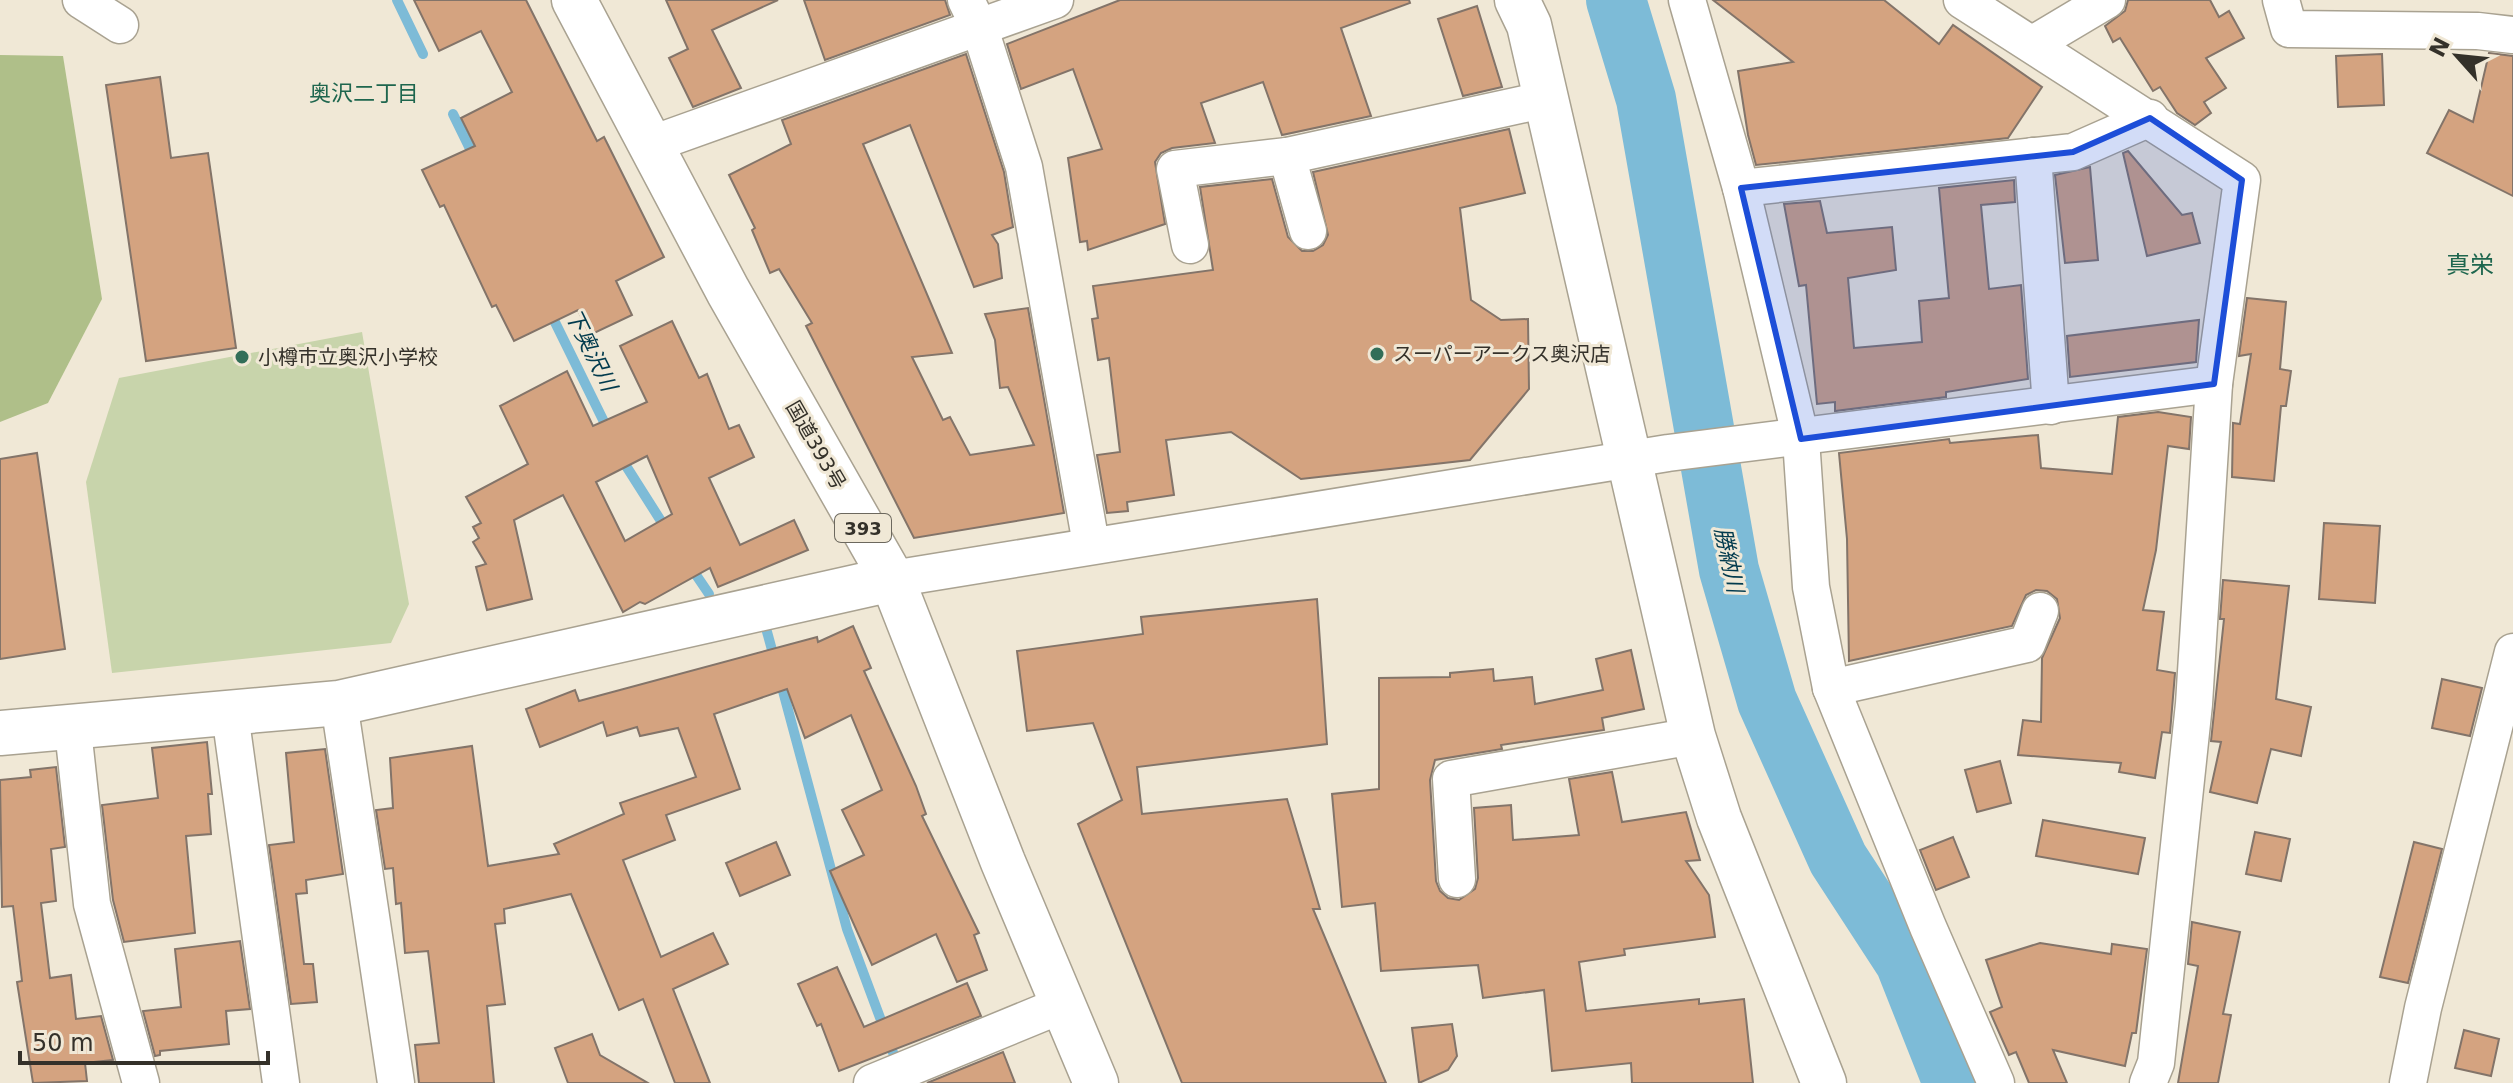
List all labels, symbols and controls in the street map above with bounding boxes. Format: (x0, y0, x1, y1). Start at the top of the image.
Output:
north arrow (2417, 16, 2497, 96)
text: N (2424, 33, 2455, 61)
district label: 奥沢二丁目 (309, 81, 419, 106)
district label: 真栄 (2446, 251, 2494, 279)
water label: 下奥沢川 (560, 305, 622, 397)
place label: スーパーアークス奥沢店 (1393, 342, 1610, 366)
place label: 小樽市立奥沢小学校 (258, 345, 438, 369)
marker: スーパーアークス奥沢店 (1368, 345, 1386, 363)
marker: 小樽市立奥沢小学校 (233, 348, 251, 366)
street label: 国道393号 (781, 396, 851, 494)
road number: 393 (835, 514, 891, 542)
water label: 勝納川 (1710, 525, 1749, 597)
scale bar (20, 1015, 268, 1065)
text: 50 m (32, 1029, 94, 1057)

